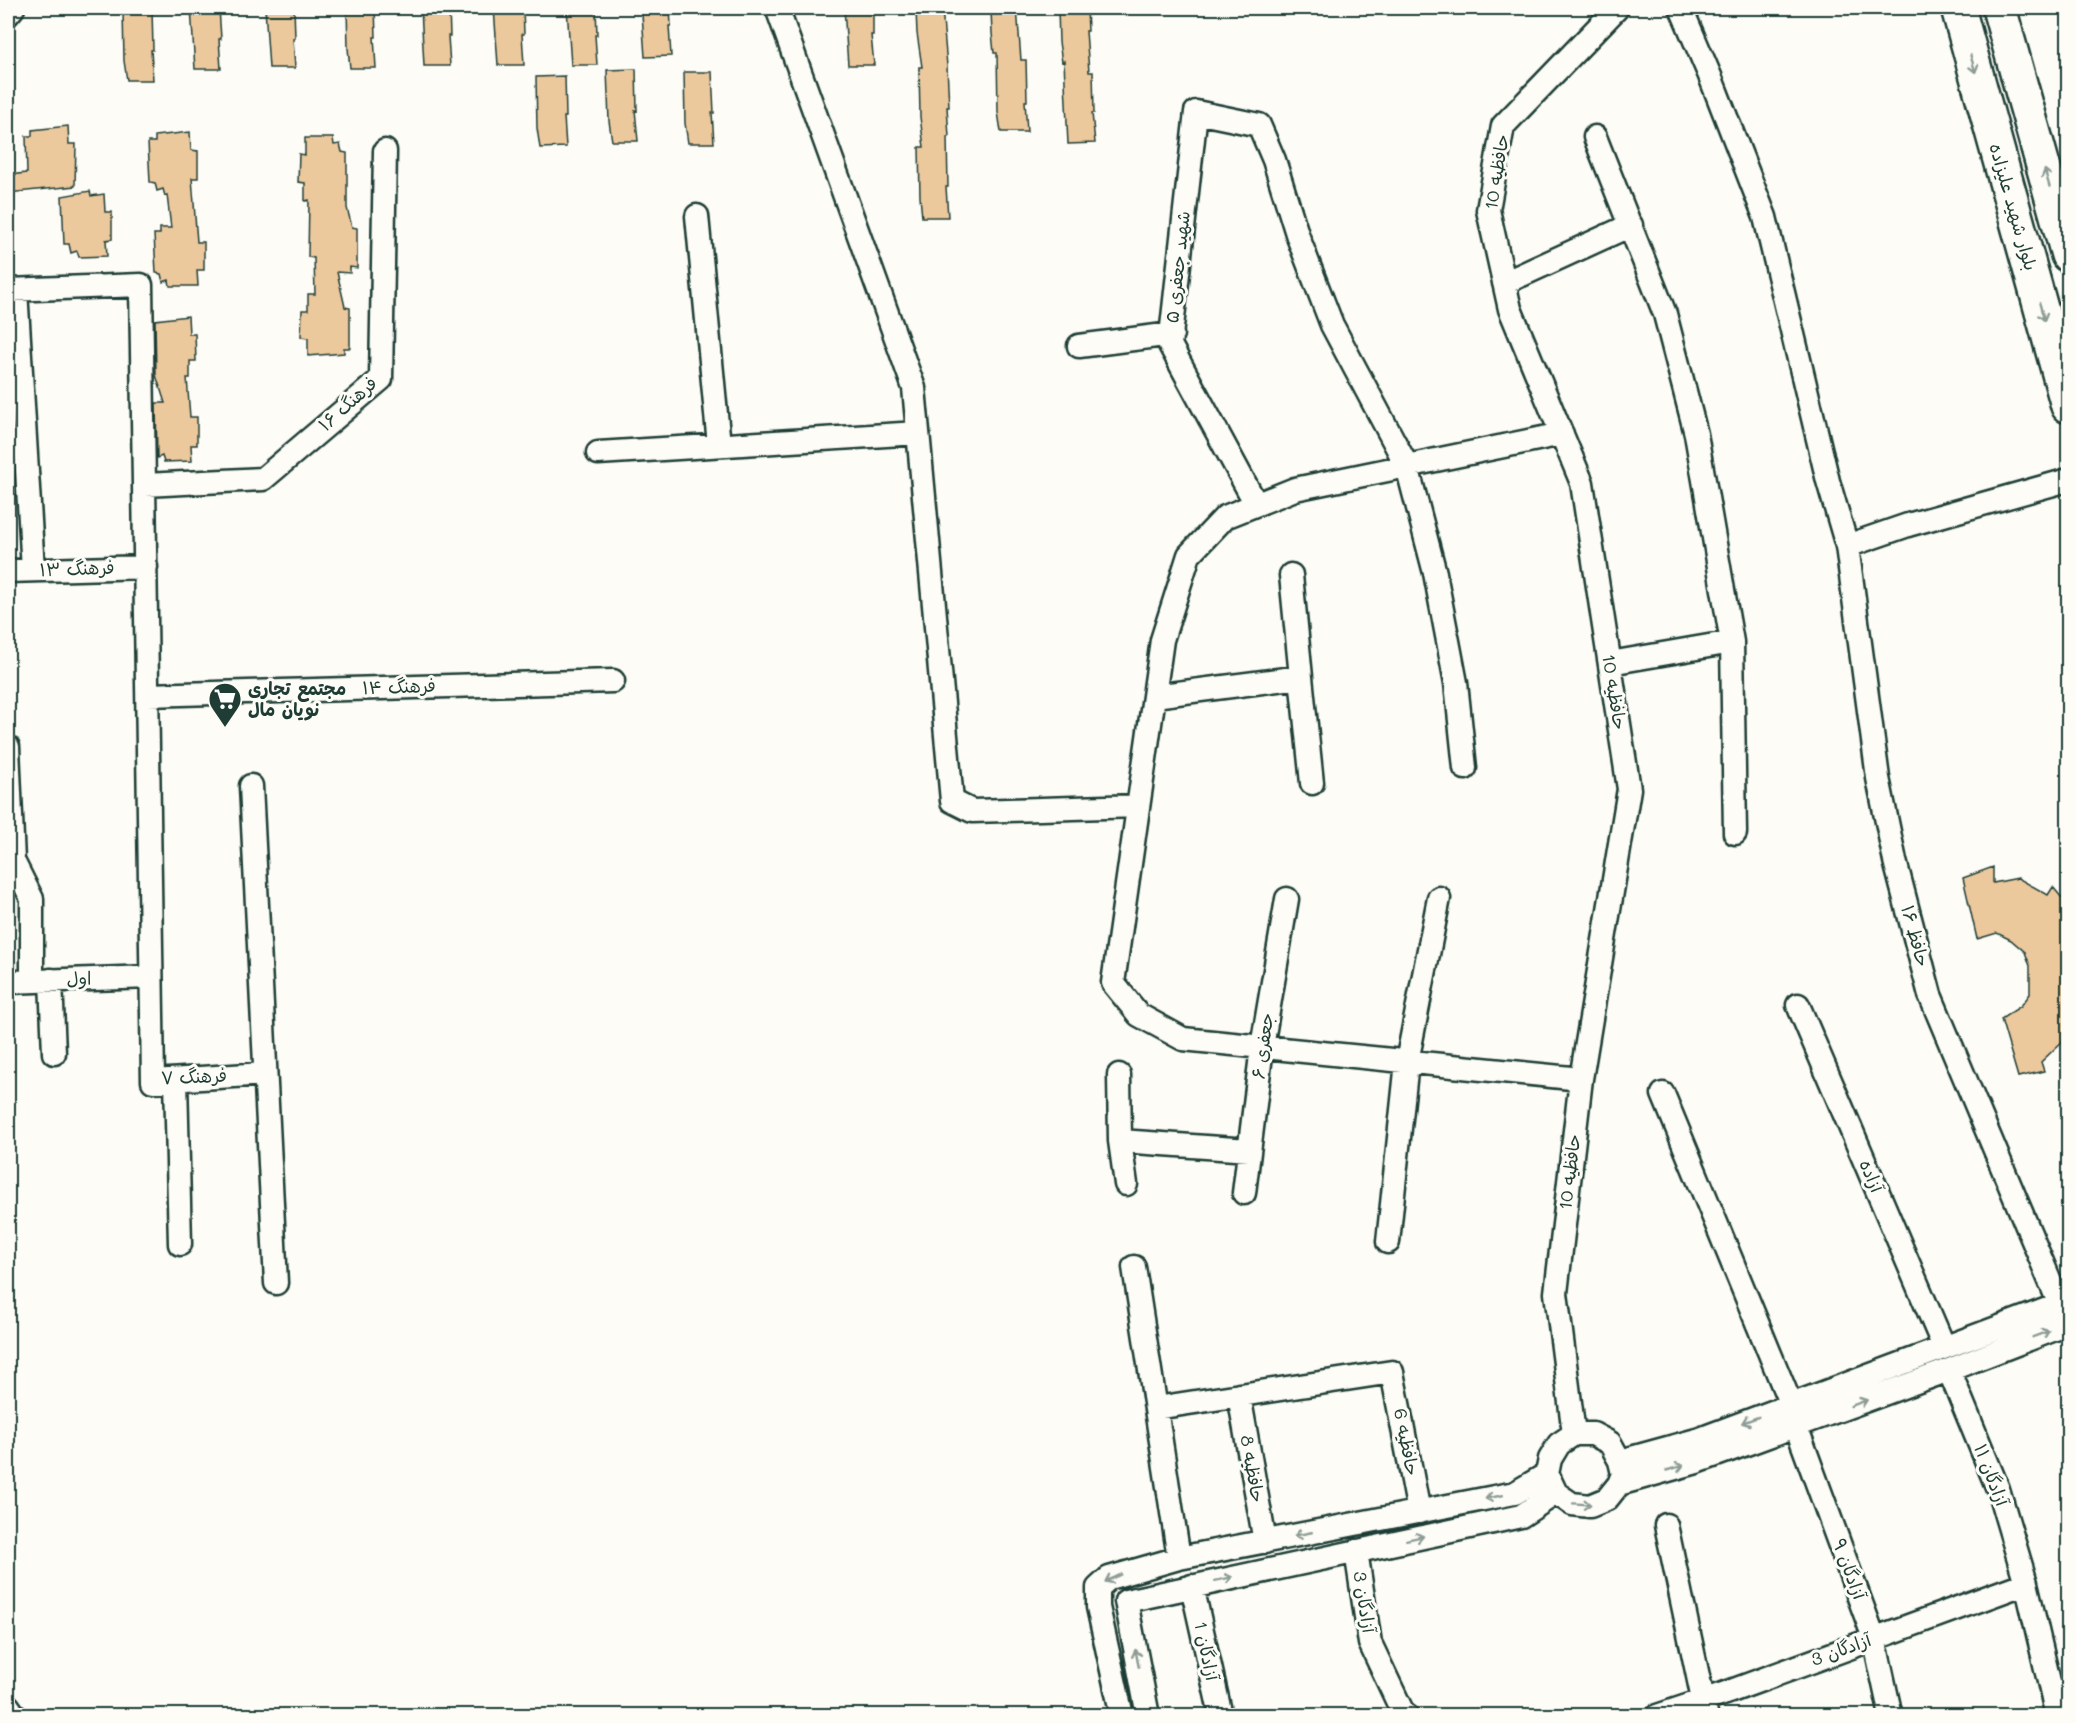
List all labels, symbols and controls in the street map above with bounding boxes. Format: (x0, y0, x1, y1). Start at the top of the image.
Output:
one-way arrow (1968, 54, 1980, 73)
street label: حافظیه 10 (1478, 132, 1514, 211)
street label: بلوار شهید علیزاده (1984, 140, 2044, 273)
one-way arrow (2041, 169, 2052, 188)
street label: شهید جعفری ۵ (1159, 210, 1195, 324)
one-way arrow (2037, 303, 2049, 322)
street label: فرهنگ ۱۶ (313, 371, 382, 436)
street label: فرهنگ ۱۳ (39, 555, 115, 581)
street label: حافظیه 10 (1597, 652, 1633, 731)
street label: فرهنگ ۱۴ (362, 673, 436, 699)
place label: مجتمع تجاری نویان مال (248, 676, 346, 721)
supermarket icon: مجتمع تجاری نویان مال (207, 681, 243, 728)
street label: حافظ ۱۶ (1896, 902, 1936, 969)
street label: اول (66, 966, 92, 990)
street label: جعفری ۶ (1245, 1011, 1279, 1081)
street label: فرهنگ ۷ (160, 1063, 228, 1089)
street label: حافظیه 10 (1552, 1133, 1586, 1211)
street label: آزاده (1854, 1155, 1890, 1197)
one-way arrow (2032, 1328, 2050, 1339)
one-way arrow (1849, 1397, 1868, 1408)
street label: حافظیه 6 (1389, 1406, 1425, 1477)
one-way arrow (1742, 1416, 1760, 1427)
street label: حافظیه 8 (1235, 1433, 1271, 1504)
street label: آزادگان ۱۱ (1969, 1440, 2015, 1511)
one-way arrow (1665, 1462, 1684, 1473)
one-way arrow (1485, 1492, 1504, 1503)
one-way arrow (1571, 1499, 1591, 1510)
one-way arrow (1293, 1529, 1313, 1540)
one-way arrow (1405, 1532, 1424, 1544)
street label: آزادگان ۹ (1828, 1535, 1873, 1604)
street label: آزادگان 3 (1348, 1569, 1382, 1636)
one-way arrow (1105, 1573, 1123, 1585)
one-way arrow (1214, 1573, 1234, 1584)
street label: آزادگان 1 (1189, 1619, 1225, 1684)
street label: آزادگان 3 (1807, 1627, 1875, 1671)
one-way arrow (1131, 1649, 1142, 1669)

